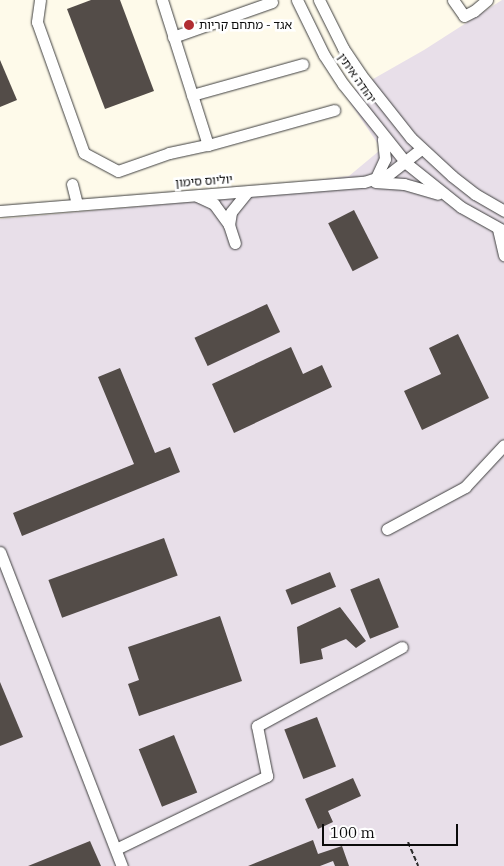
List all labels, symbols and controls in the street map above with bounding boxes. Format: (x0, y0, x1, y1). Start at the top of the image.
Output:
place label: אגד - מתחם קריות (199, 18, 292, 32)
marker: אגד - מתחם קריות (183, 19, 195, 31)
street label: יהודה איתין (335, 50, 379, 106)
street label: יוליוס סימון (175, 172, 233, 190)
scale bar (324, 814, 460, 846)
text: 100 m (330, 823, 375, 842)

